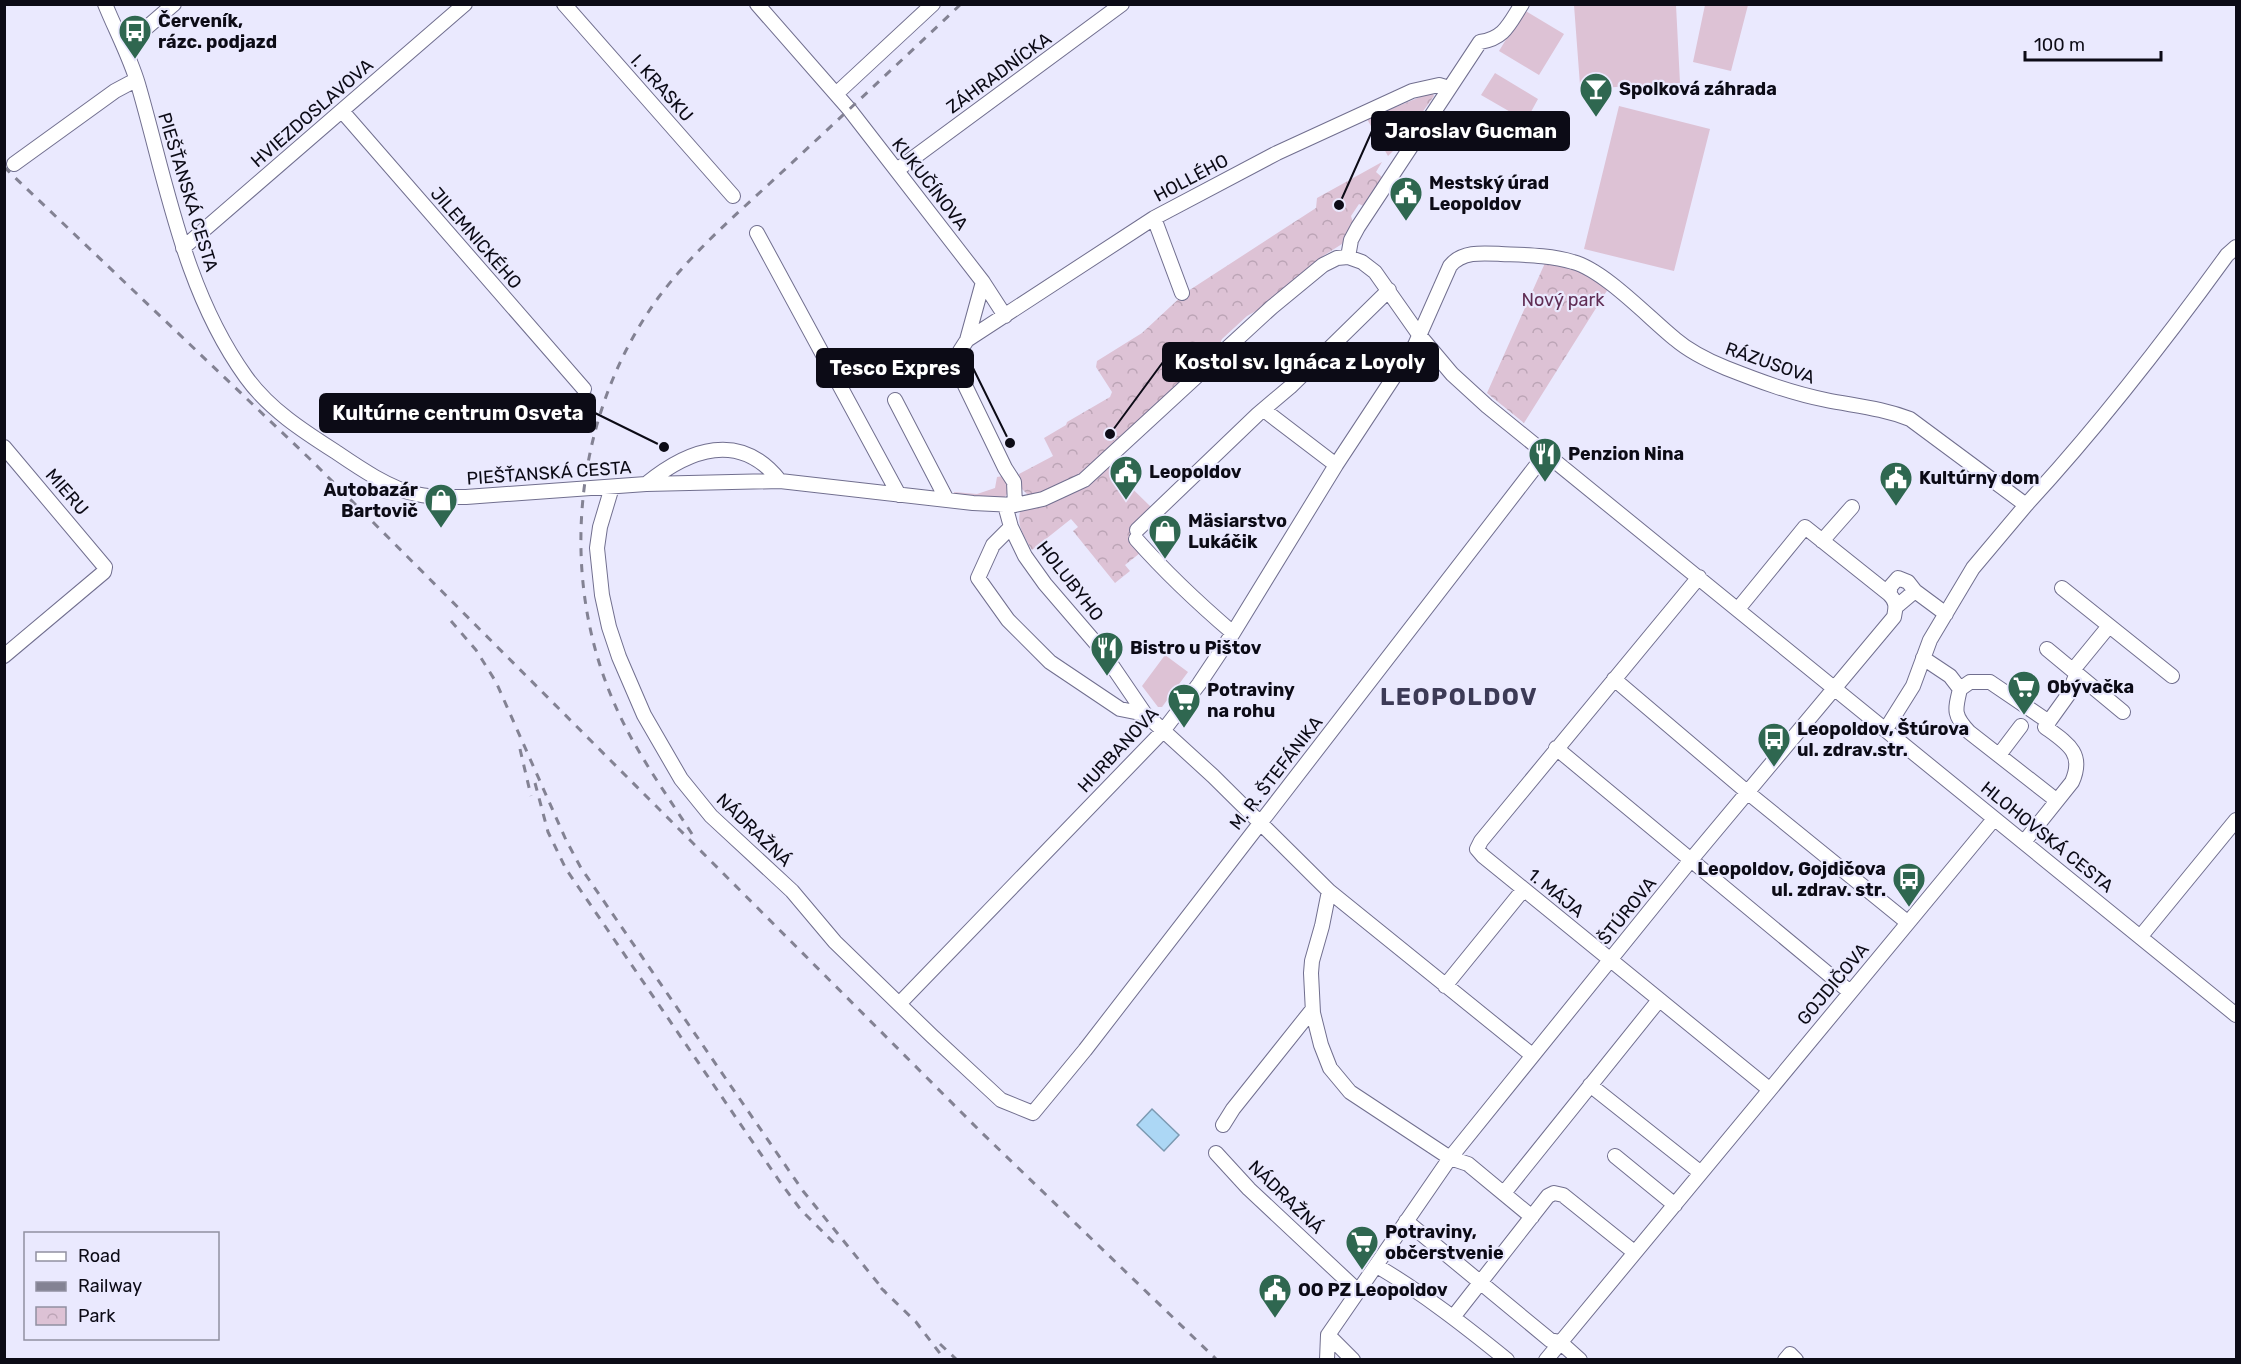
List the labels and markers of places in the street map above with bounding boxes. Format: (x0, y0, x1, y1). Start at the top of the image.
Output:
place label: Červeník, rázc. podjazd (158, 10, 277, 53)
bus stop icon: Červeník, rázc. podjazd (117, 13, 153, 60)
bar icon: Spolková záhrada (1578, 71, 1614, 118)
place label: Spolková záhrada (1619, 78, 1777, 100)
callout: Jaroslav Gucman (1372, 112, 1569, 150)
place label: Mestský úrad Leopoldov (1429, 172, 1549, 215)
public building icon: Mestský úrad Leopoldov (1388, 175, 1424, 222)
callout: Kostol sv. Ignáca z Loyoly (1163, 343, 1438, 381)
callout: Tesco Expres (817, 349, 973, 387)
callout: Kultúrne centrum Osveta (320, 394, 595, 432)
restaurant icon: Penzion Nina (1527, 436, 1563, 483)
place label: Penzion Nina (1568, 443, 1684, 465)
public building icon: Leopoldov (1108, 454, 1144, 501)
public building icon: Kultúrny dom (1878, 460, 1914, 507)
place label: Leopoldov (1149, 461, 1242, 483)
place label: Kultúrny dom (1919, 467, 2040, 489)
place label: Autobazár Bartovič (324, 479, 418, 522)
shop icon: Autobazár Bartovič (423, 482, 459, 529)
place label: Mäsiarstvo Lukáčik (1188, 510, 1287, 553)
shop icon: Mäsiarstvo Lukáčik (1147, 513, 1183, 560)
restaurant icon: Bistro u Pištov (1089, 630, 1125, 677)
place label: Bistro u Pištov (1130, 637, 1262, 659)
supermarket icon: Obývačka (2006, 669, 2042, 716)
place label: Obývačka (2047, 676, 2134, 698)
place label: Potraviny na rohu (1207, 679, 1295, 722)
supermarket icon: Potraviny na rohu (1166, 682, 1202, 729)
place label: Leopoldov, Štúrova ul. zdrav.str. (1797, 718, 1969, 761)
bus stop icon: Leopoldov, Štúrova ul. zdrav.str. (1756, 721, 1792, 768)
place label: Leopoldov, Gojdičova ul. zdrav. str. (1697, 858, 1886, 901)
bus stop icon: Leopoldov, Gojdičova ul. zdrav. str. (1891, 861, 1927, 908)
place label: Potraviny, občerstvenie (1385, 1221, 1504, 1264)
supermarket icon: Potraviny, občerstvenie (1344, 1224, 1380, 1271)
public building icon: OO PZ Leopoldov (1257, 1272, 1293, 1319)
place label: OO PZ Leopoldov (1298, 1279, 1448, 1301)

